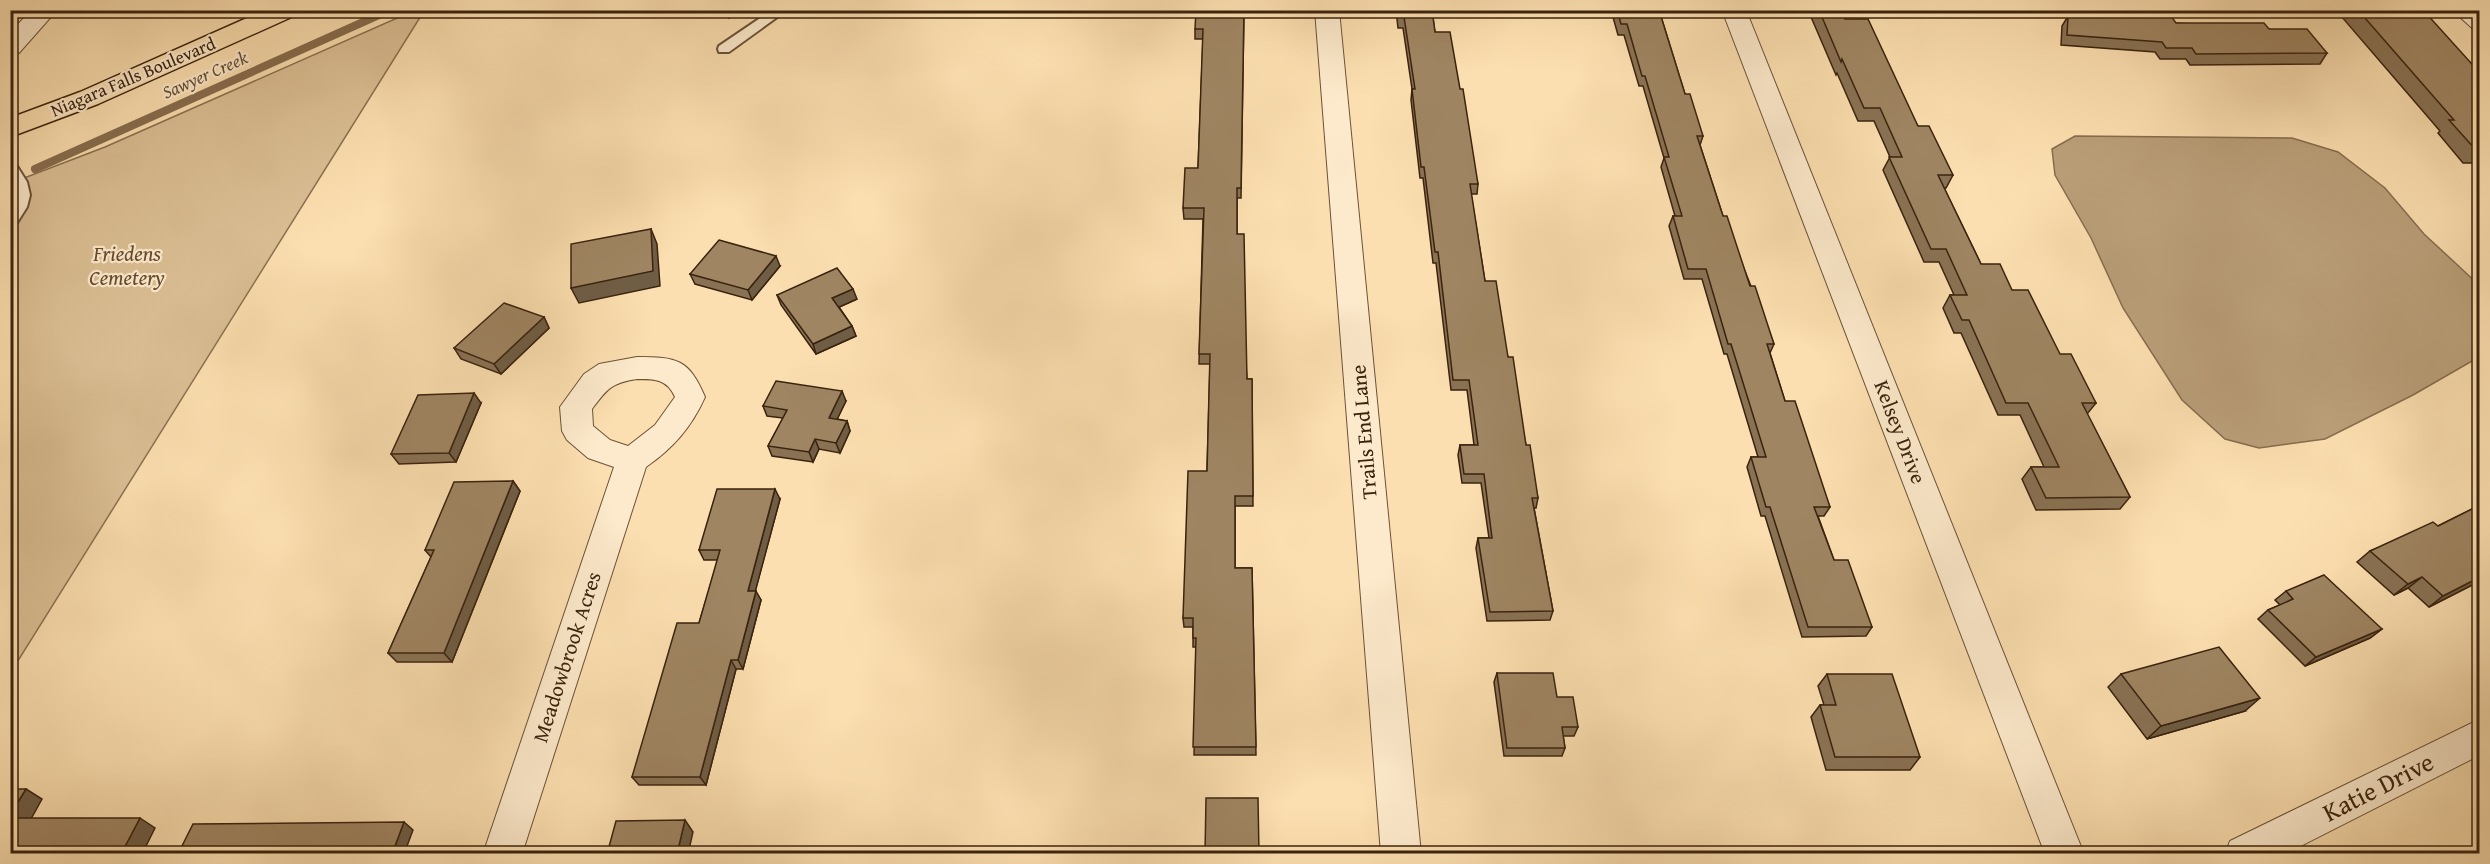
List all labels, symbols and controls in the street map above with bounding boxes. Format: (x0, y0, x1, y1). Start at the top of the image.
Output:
street label: Niagara Falls Boulevard (46, 29, 220, 124)
water label: Sawyer Creek (158, 43, 253, 105)
park label: Friedens Cemetery (89, 238, 165, 293)
street label: Trails End Lane (1342, 363, 1385, 501)
street label: Kelsey Drive (1867, 376, 1934, 488)
street label: Meadowbrook Acres (524, 567, 609, 746)
street label: Katie Drive (2315, 742, 2440, 831)

